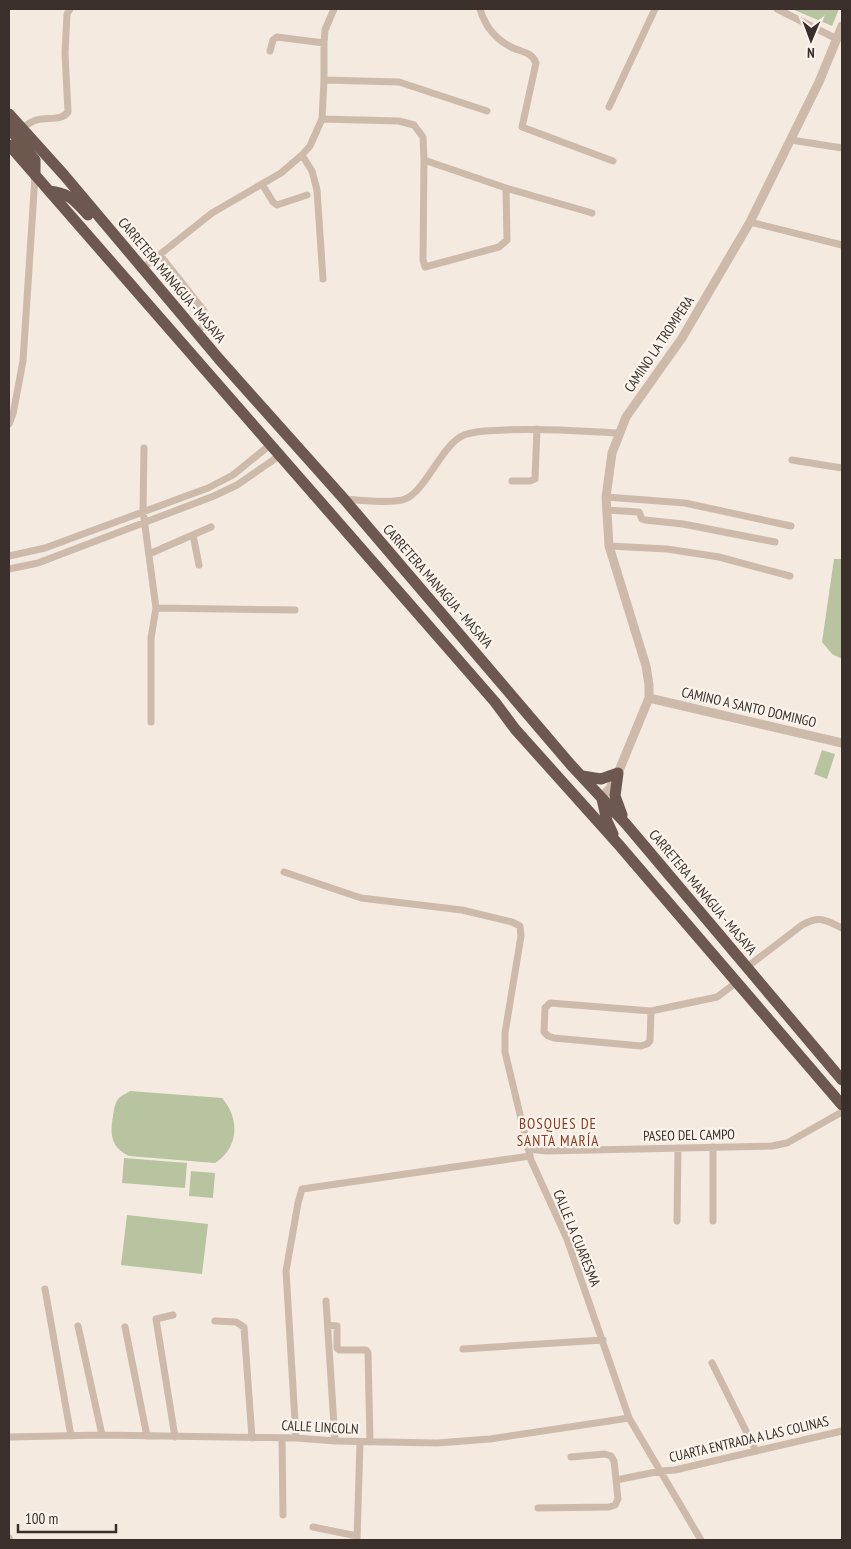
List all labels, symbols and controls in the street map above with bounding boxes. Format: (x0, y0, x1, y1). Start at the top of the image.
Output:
north arrow (786, 15, 836, 65)
text: N (807, 44, 815, 62)
street label: CARRETERA MANAGUA - MASAYA (114, 214, 230, 347)
street label: CAMINO LA TROMPERA (620, 292, 698, 396)
street label: CARRETERA MANAGUA - MASAYA (379, 520, 497, 652)
street label: CAMINO A SANTO DOMINGO (680, 683, 818, 731)
street label: CARRETERA MANAGUA - MASAYA (645, 826, 761, 959)
district label: BOSQUES DE SANTA MARÍA (517, 1114, 599, 1150)
street label: PASEO DEL CAMPO (643, 1125, 735, 1145)
street label: CALLE LA CUARESMA (549, 1187, 605, 1289)
street label: CUARTA ENTRADA A LAS COLINAS (667, 1412, 831, 1466)
street label: CALLE LINCOLN (281, 1416, 359, 1438)
scale bar (18, 1502, 115, 1534)
text: 100 m (25, 1509, 58, 1528)

